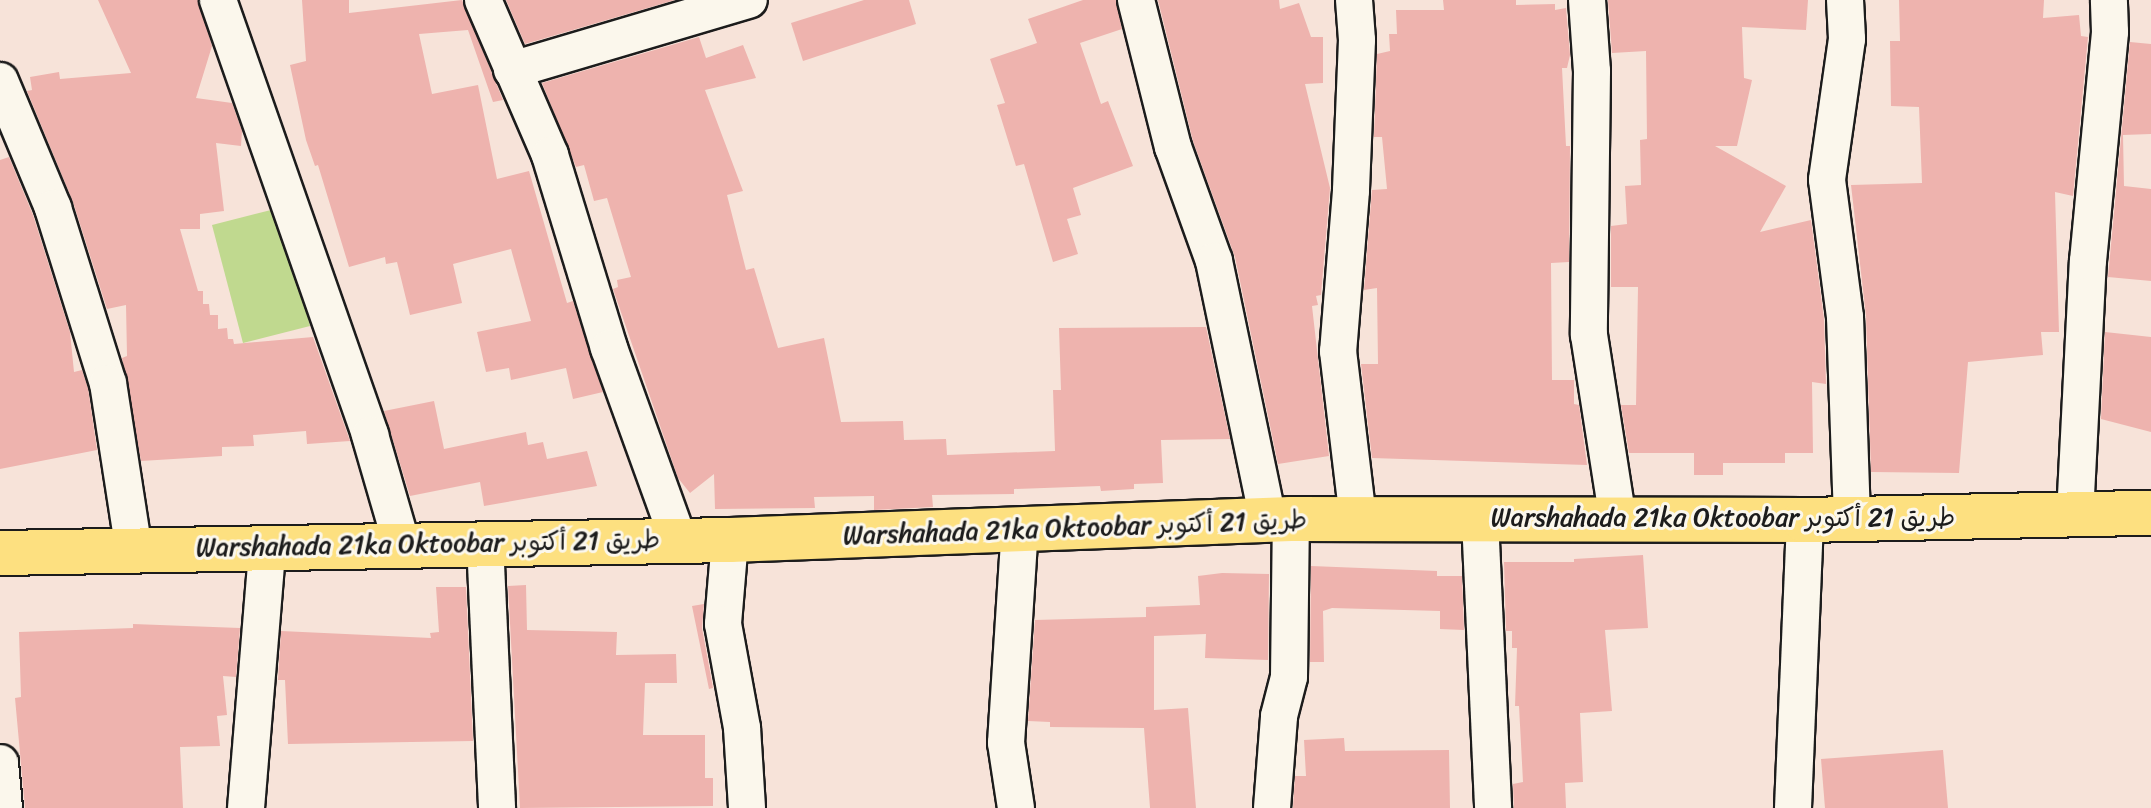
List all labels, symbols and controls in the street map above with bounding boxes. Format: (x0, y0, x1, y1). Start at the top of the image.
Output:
street label: Warshahada 21ka Oktoobar طريق 21 أكتوبر (1491, 502, 1955, 534)
street label: Warshahada 21ka Oktoobar طريق 21 أكتوبر (842, 504, 1308, 552)
street label: Warshahada 21ka Oktoobar طريق 21 أكتوبر (195, 524, 661, 564)

